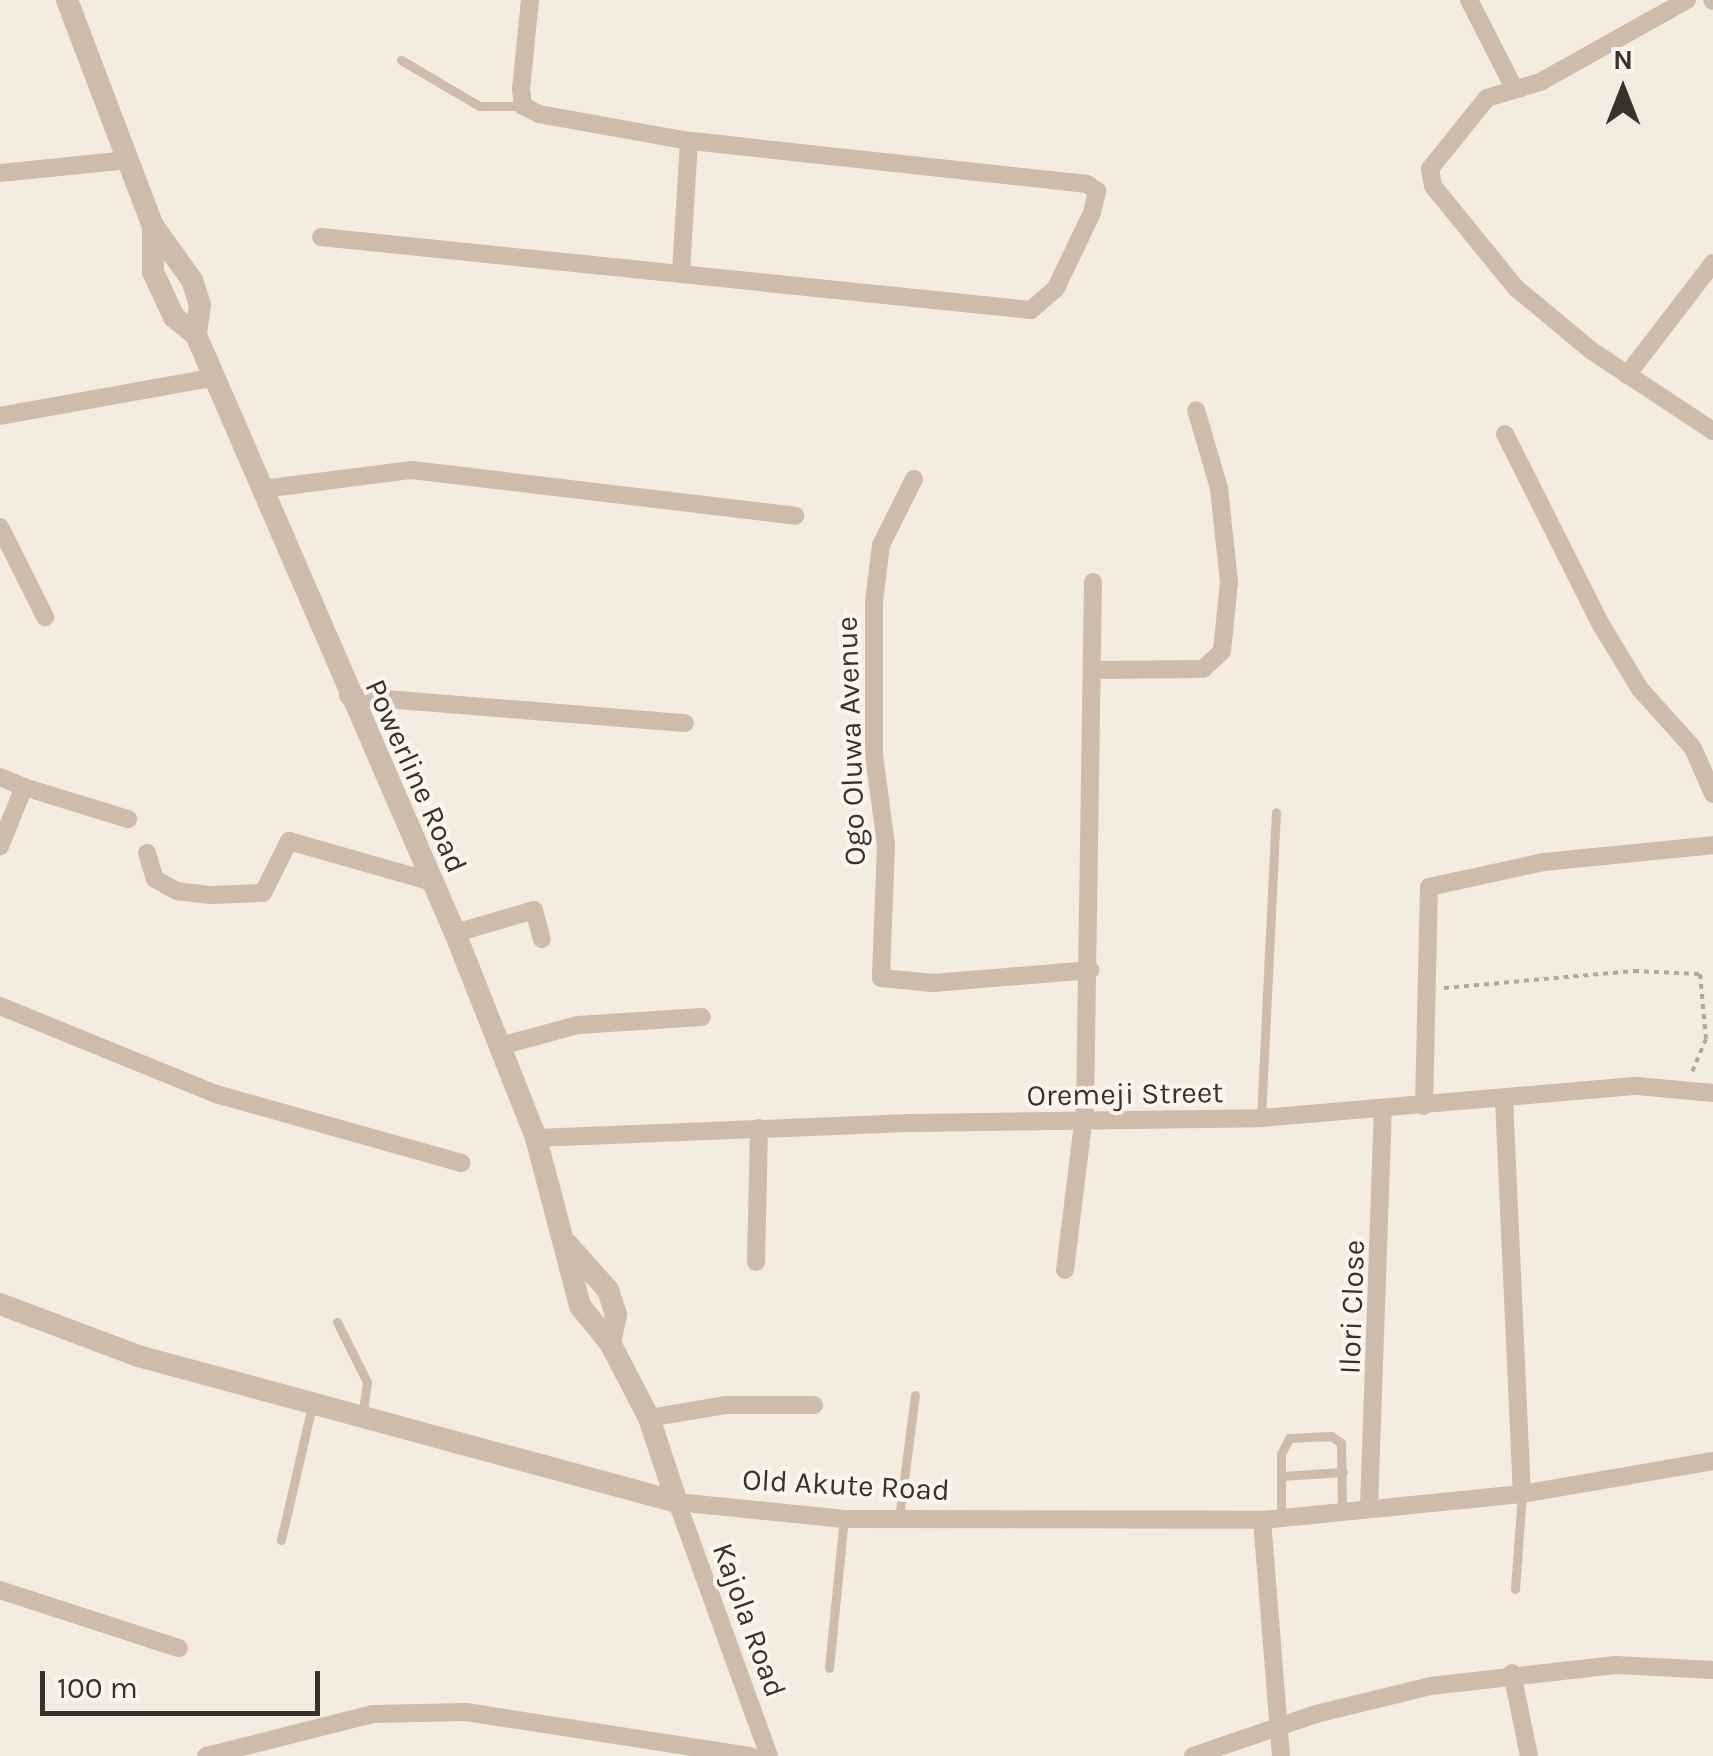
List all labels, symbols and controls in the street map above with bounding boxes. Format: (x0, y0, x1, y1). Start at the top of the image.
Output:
north arrow (1573, 40, 1673, 140)
text: N (1613, 43, 1633, 76)
street label: Ogo Oluwa Avenue (829, 616, 873, 866)
street label: Powerline Road (357, 674, 475, 878)
street label: Oremeji Street (1026, 1074, 1224, 1114)
street label: Ilori Close (1332, 1239, 1372, 1375)
street label: Old Akute Road (741, 1462, 951, 1508)
street label: Kajola Road (704, 1538, 794, 1702)
scale bar (45, 1651, 325, 1713)
text: 100 m (57, 1670, 138, 1706)

